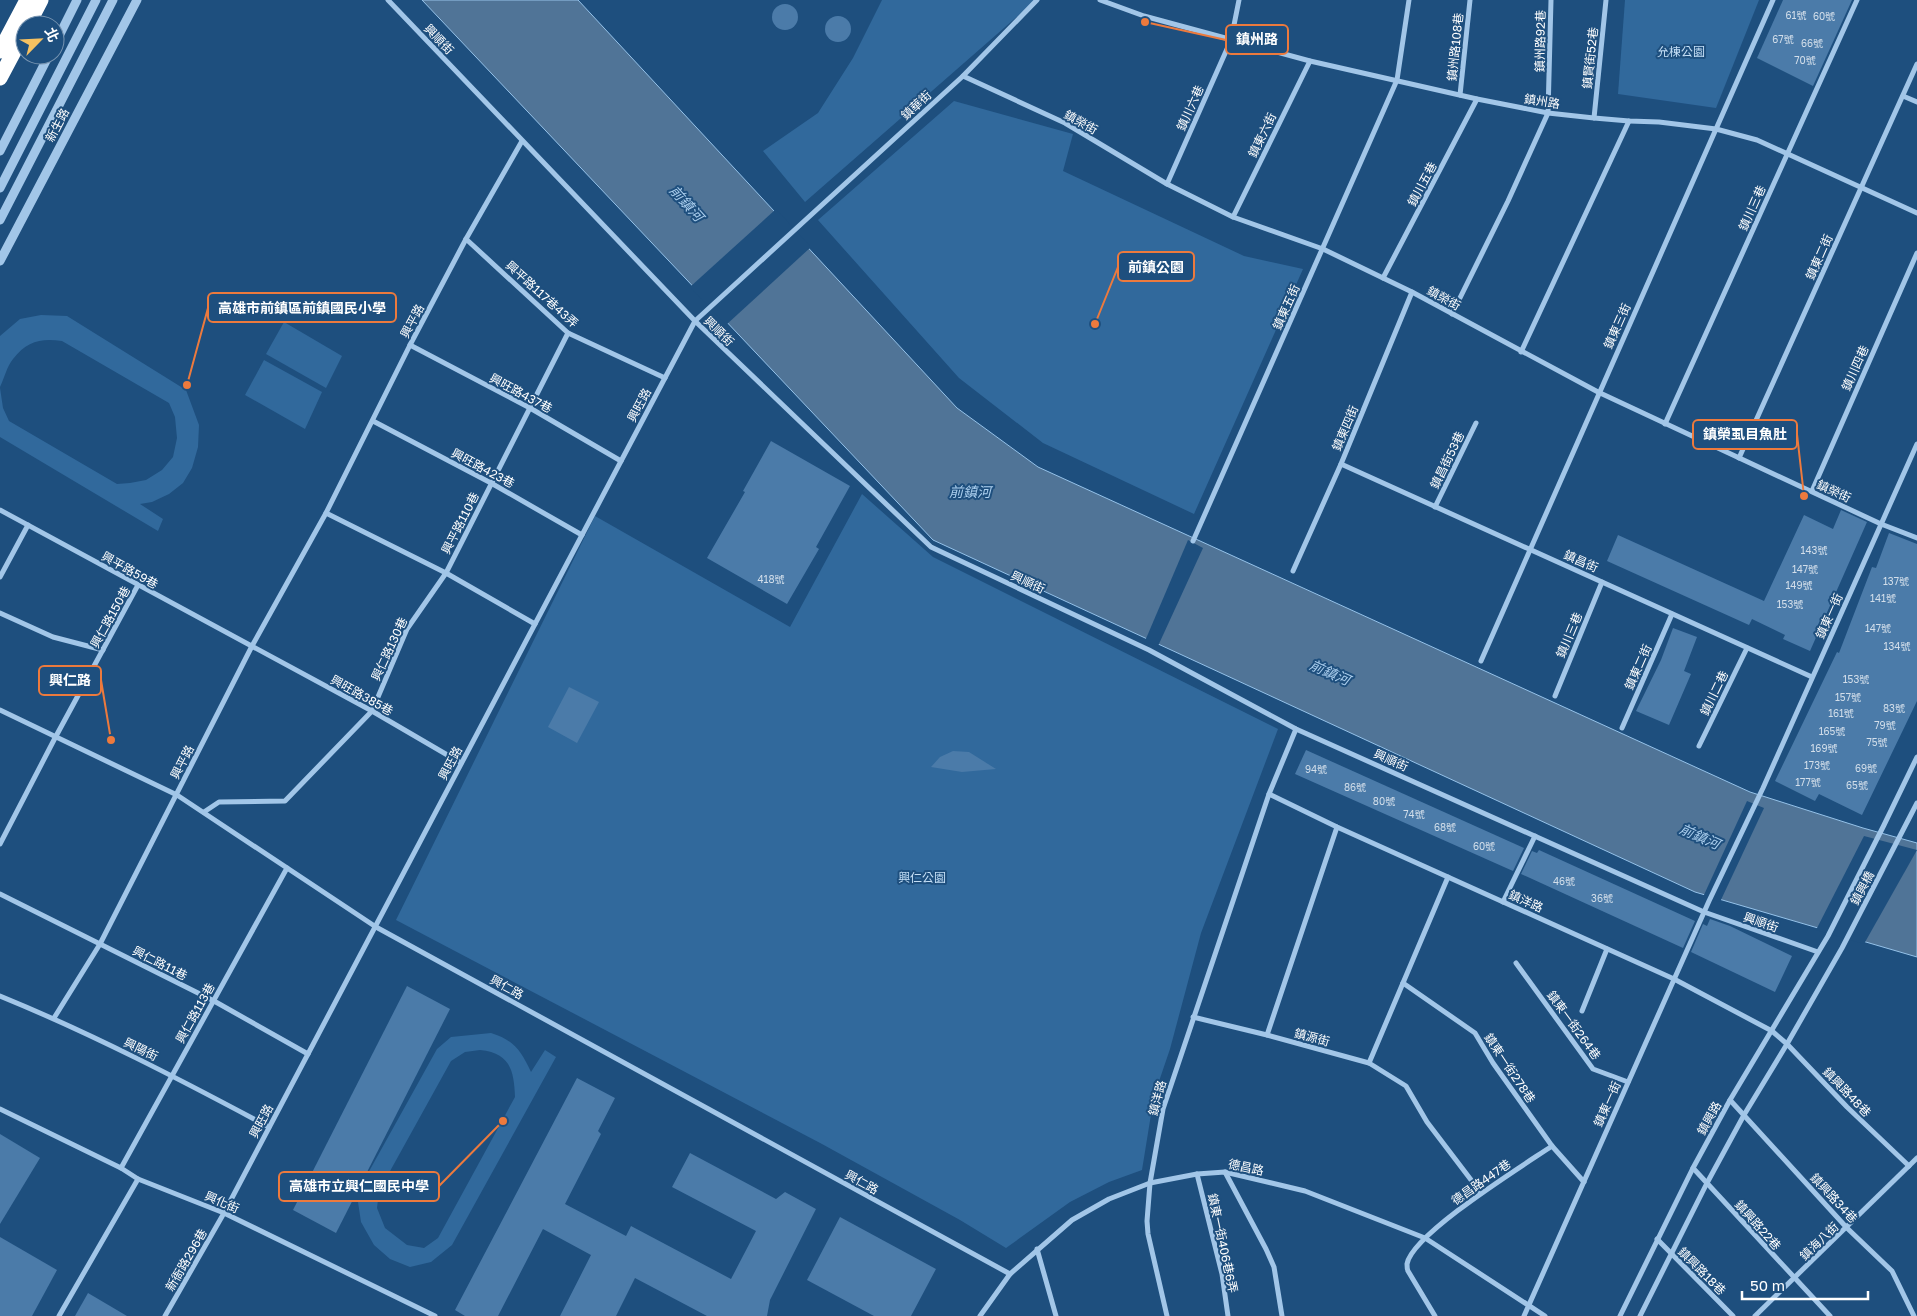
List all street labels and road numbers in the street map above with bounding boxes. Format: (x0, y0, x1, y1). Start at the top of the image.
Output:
street label: 鎮州路92巷 (1532, 10, 1548, 72)
street label: 鎮州路108巷 (1444, 12, 1466, 82)
street label: 興順街 (421, 21, 457, 57)
street label: 鎮賢街52巷 (1579, 26, 1601, 90)
street label: 鎮川六巷 (1173, 83, 1207, 133)
street label: 鎮華街 (898, 87, 934, 123)
street label: 鎮州路 (1523, 91, 1561, 111)
street label: 新生路 (42, 106, 72, 144)
street label: 鎮榮街 (1062, 107, 1100, 137)
street label: 鎮東六街 (1245, 110, 1279, 160)
street label: 鎮川五巷 (1404, 159, 1440, 209)
street label: 鎮川三巷 (1735, 183, 1769, 233)
street label: 鎮東二街 (1802, 232, 1836, 282)
street label: 興平路117巷43弄 (503, 258, 581, 330)
street label: 鎮東五街 (1269, 282, 1303, 332)
street label: 鎮榮街 (1425, 283, 1463, 313)
street label: 鎮東三街 (1600, 301, 1634, 351)
street label: 興平路 (397, 302, 427, 340)
street label: 興順街 (701, 313, 737, 349)
street label: 鎮川四巷 (1838, 343, 1872, 393)
street label: 興旺路437巷 (487, 370, 555, 416)
street label: 興旺路 (624, 386, 654, 424)
street label: 鎮東四街 (1329, 403, 1361, 453)
street label: 鎮昌街53巷 (1427, 429, 1467, 491)
street label: 興旺路423巷 (449, 445, 517, 491)
street label: 鎮榮街 (1815, 477, 1853, 505)
street label: 興平路110巷 (438, 490, 482, 556)
street label: 鎮昌街 (1561, 547, 1601, 575)
street label: 興平路59巷 (99, 548, 161, 592)
street label: 興順街 (1009, 568, 1047, 596)
street label: 興仁路150巷 (87, 584, 133, 650)
street label: 鎮東一街 (1812, 591, 1846, 641)
street label: 鎮川三巷 (1553, 610, 1585, 660)
street label: 興仁路130巷 (368, 615, 410, 683)
street label: 鎮東二街 (1621, 642, 1655, 692)
street label: 鎮川二巷 (1697, 668, 1731, 718)
street label: 興旺路385巷 (328, 672, 396, 718)
street label: 興平路 (167, 743, 197, 781)
street label: 興旺路 (435, 744, 465, 782)
street label: 興順街 (1371, 746, 1411, 774)
street label: 鎮興橋 (1847, 869, 1877, 907)
street label: 鎮洋路 (1506, 887, 1546, 915)
street label: 興順街 (1742, 909, 1780, 935)
street label: 興仁路11巷 (130, 943, 190, 983)
street label: 興仁路 (488, 972, 526, 1002)
street label: 興仁路113巷 (172, 980, 218, 1046)
street label: 鎮東一街264巷 (1544, 988, 1604, 1062)
street label: 鎮源街 (1293, 1025, 1331, 1049)
street label: 鎮東一街278巷 (1481, 1030, 1539, 1106)
street label: 興陽街 (122, 1034, 160, 1064)
street label: 鎮興路48巷 (1820, 1064, 1874, 1120)
street label: 鎮洋路 (1145, 1079, 1169, 1117)
street label: 鎮東一街 (1590, 1079, 1624, 1129)
street label: 鎮興路 (1694, 1099, 1724, 1137)
street label: 興旺路 (246, 1102, 276, 1140)
street label: 德昌路 (1227, 1156, 1265, 1178)
street label: 德昌路447巷 (1448, 1156, 1514, 1208)
street label: 興仁路 (843, 1167, 881, 1197)
street label: 鎮興路34巷 (1807, 1170, 1861, 1226)
street label: 興化街 (202, 1188, 242, 1216)
street label: 鎮東一街406巷6弄 (1205, 1192, 1241, 1294)
street label: 鎮興路22巷 (1732, 1197, 1784, 1253)
street label: 鎮海八街 (1797, 1219, 1841, 1263)
street label: 新衙路296巷 (162, 1226, 210, 1294)
street label: 鎮興路18巷 (1675, 1244, 1729, 1298)

